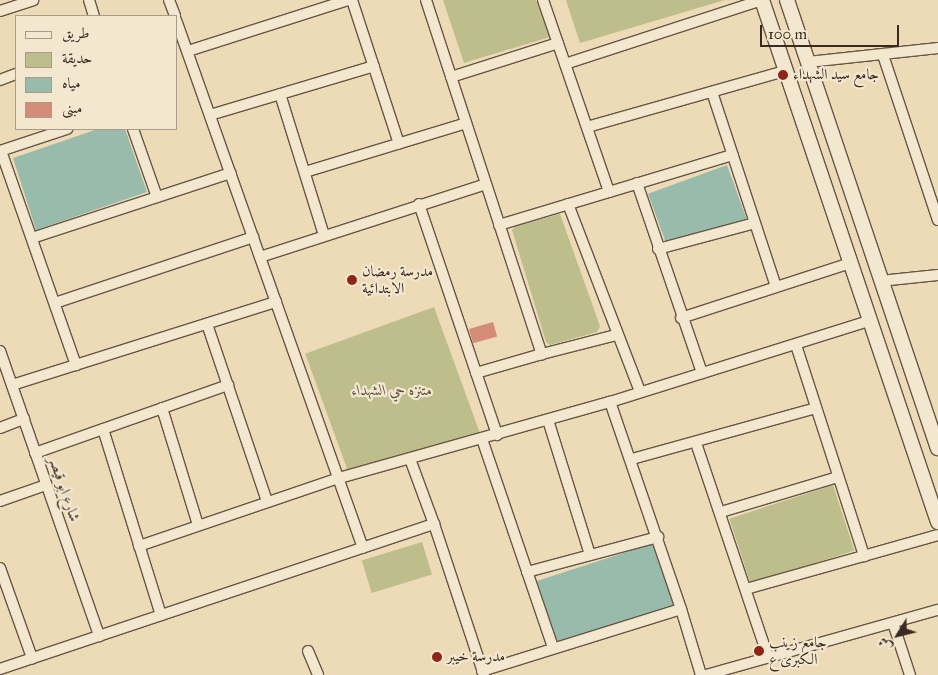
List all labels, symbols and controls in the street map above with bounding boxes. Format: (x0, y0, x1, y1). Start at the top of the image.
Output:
legend (15, 15, 178, 130)
scale bar (763, 15, 902, 47)
text: طريق (62, 24, 89, 42)
text: 100 m (768, 25, 807, 43)
text: حديقة (62, 49, 92, 67)
place label: جامع سيد الشهداء (793, 66, 879, 84)
marker: جامع سيد الشهداء (777, 69, 789, 81)
text: مياه (62, 74, 80, 92)
text: مبنى (62, 99, 82, 117)
place label: مدرسة رمضان الابتدائية (362, 262, 433, 297)
marker: مدرسة رمضان الابتدائية (346, 274, 358, 286)
park label: متنزه حي الشهداء (352, 382, 432, 400)
street label: شارع ابو قيصر (44, 454, 84, 524)
north arrow (873, 610, 923, 660)
place label: جامع زينب الكبرى ع (769, 633, 827, 668)
text: ش (875, 634, 896, 655)
marker: جامع زينب الكبرى ع (753, 645, 765, 657)
place label: مدرسة خيبر (447, 648, 505, 666)
marker: مدرسة خيبر (431, 651, 443, 663)

